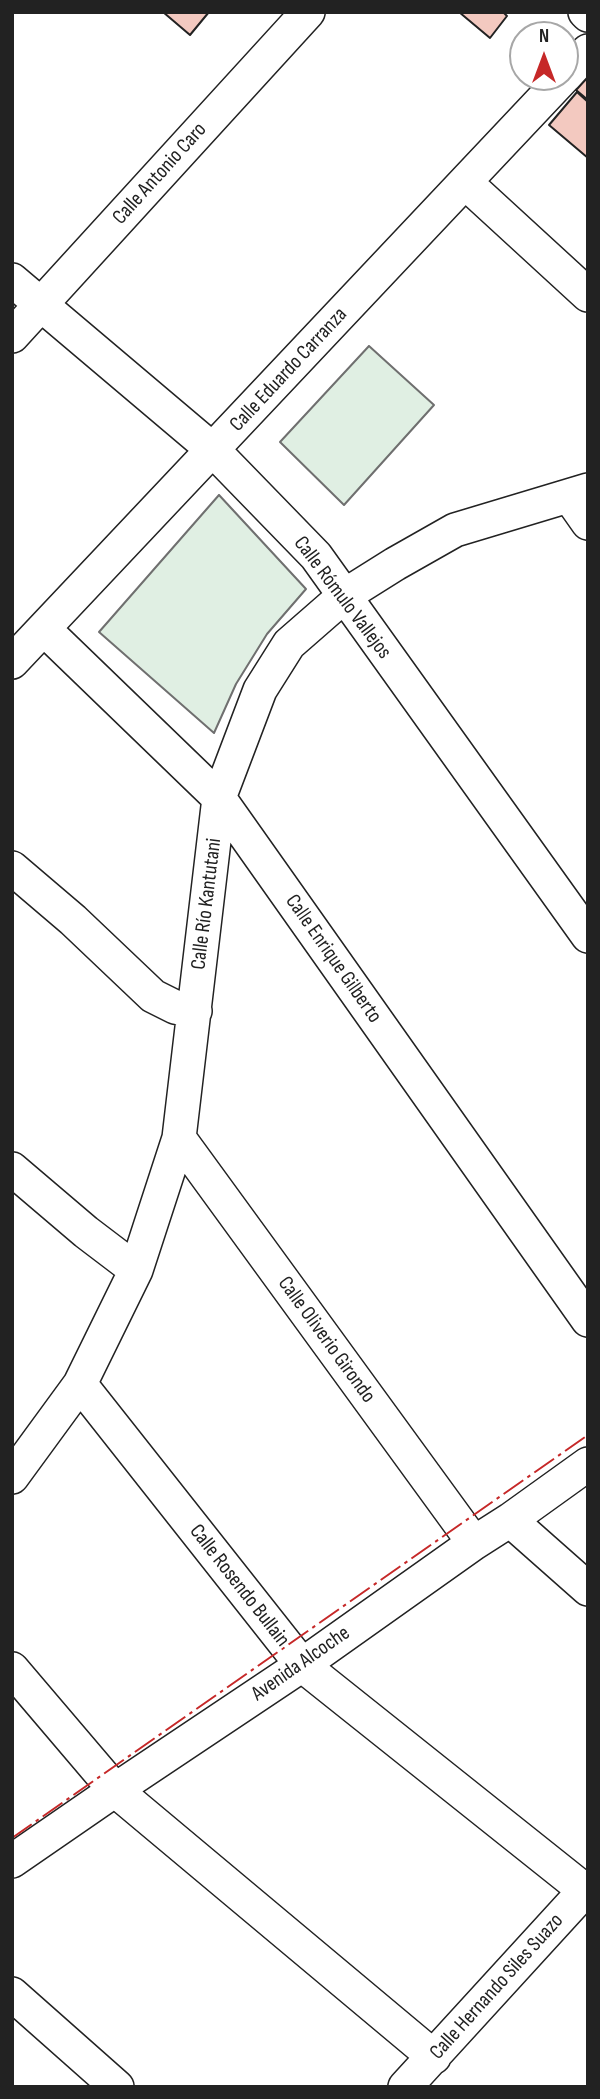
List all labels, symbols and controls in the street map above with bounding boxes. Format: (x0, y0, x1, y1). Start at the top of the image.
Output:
north arrow (509, 21, 579, 91)
text: N (539, 25, 549, 48)
street label: Calle Antonio Caro (108, 118, 212, 230)
street label: Calle Eduardo Carranza (225, 303, 353, 437)
street label: Calle Rómulo Vallejos (288, 532, 396, 664)
street label: Calle Río Kantutani (186, 837, 228, 971)
street label: Calle Enrique Gilberto (279, 890, 387, 1028)
street label: Calle Oliverio Girondo (272, 1272, 380, 1408)
street label: Calle Rosendo Bullain (183, 1520, 295, 1652)
street label: Avenida Alcoche (247, 1621, 355, 1707)
street label: Calle Hernando Siles Suazo (425, 1909, 569, 2065)

